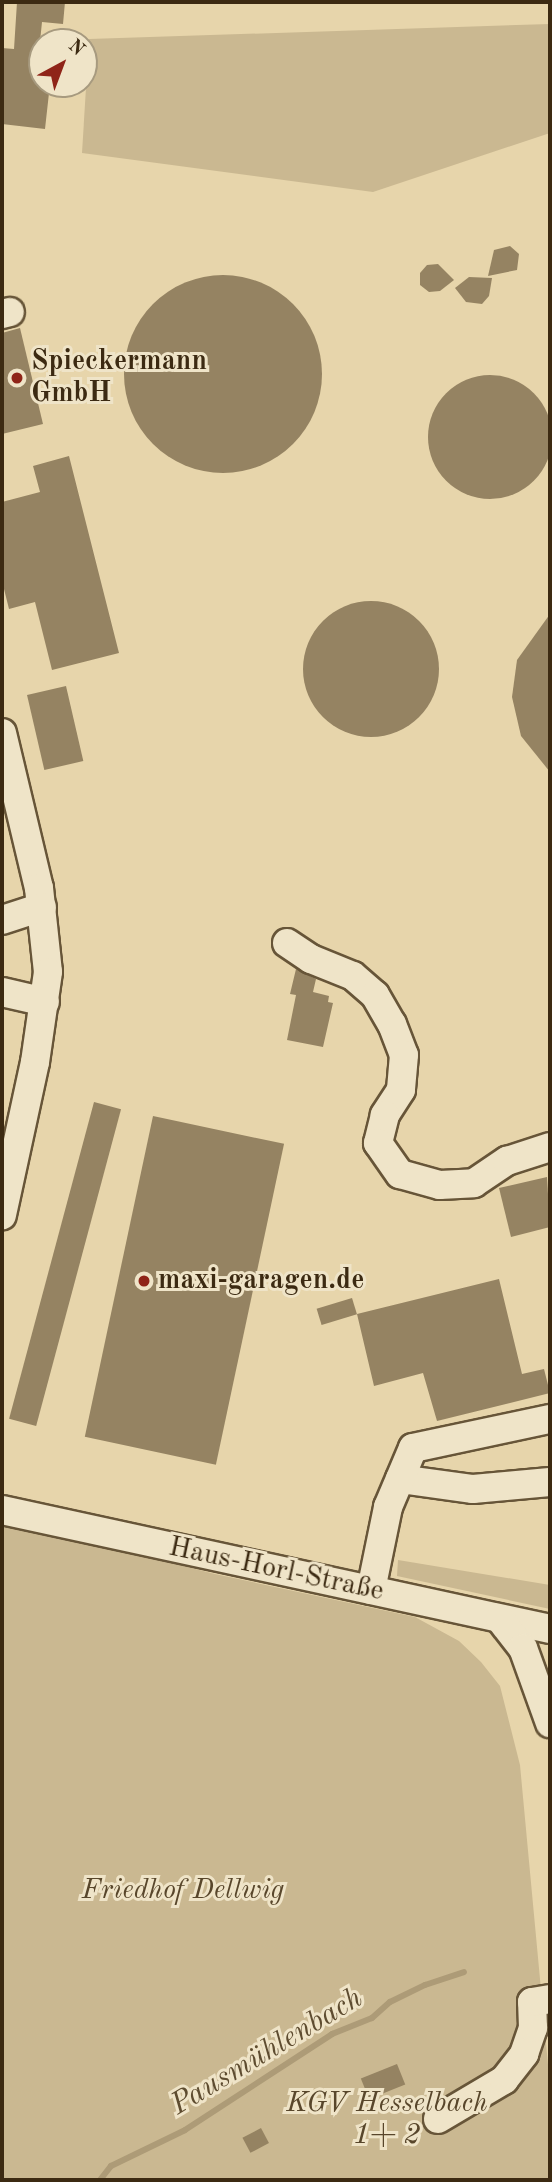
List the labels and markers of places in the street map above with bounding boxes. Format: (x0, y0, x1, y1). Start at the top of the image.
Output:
place label: Spieckermann GmbH (31, 345, 207, 411)
marker: Spieckermann GmbH (9, 370, 25, 386)
place label: maxi-garagen.de (158, 1264, 364, 1298)
marker: maxi-garagen.de (136, 1273, 152, 1289)

